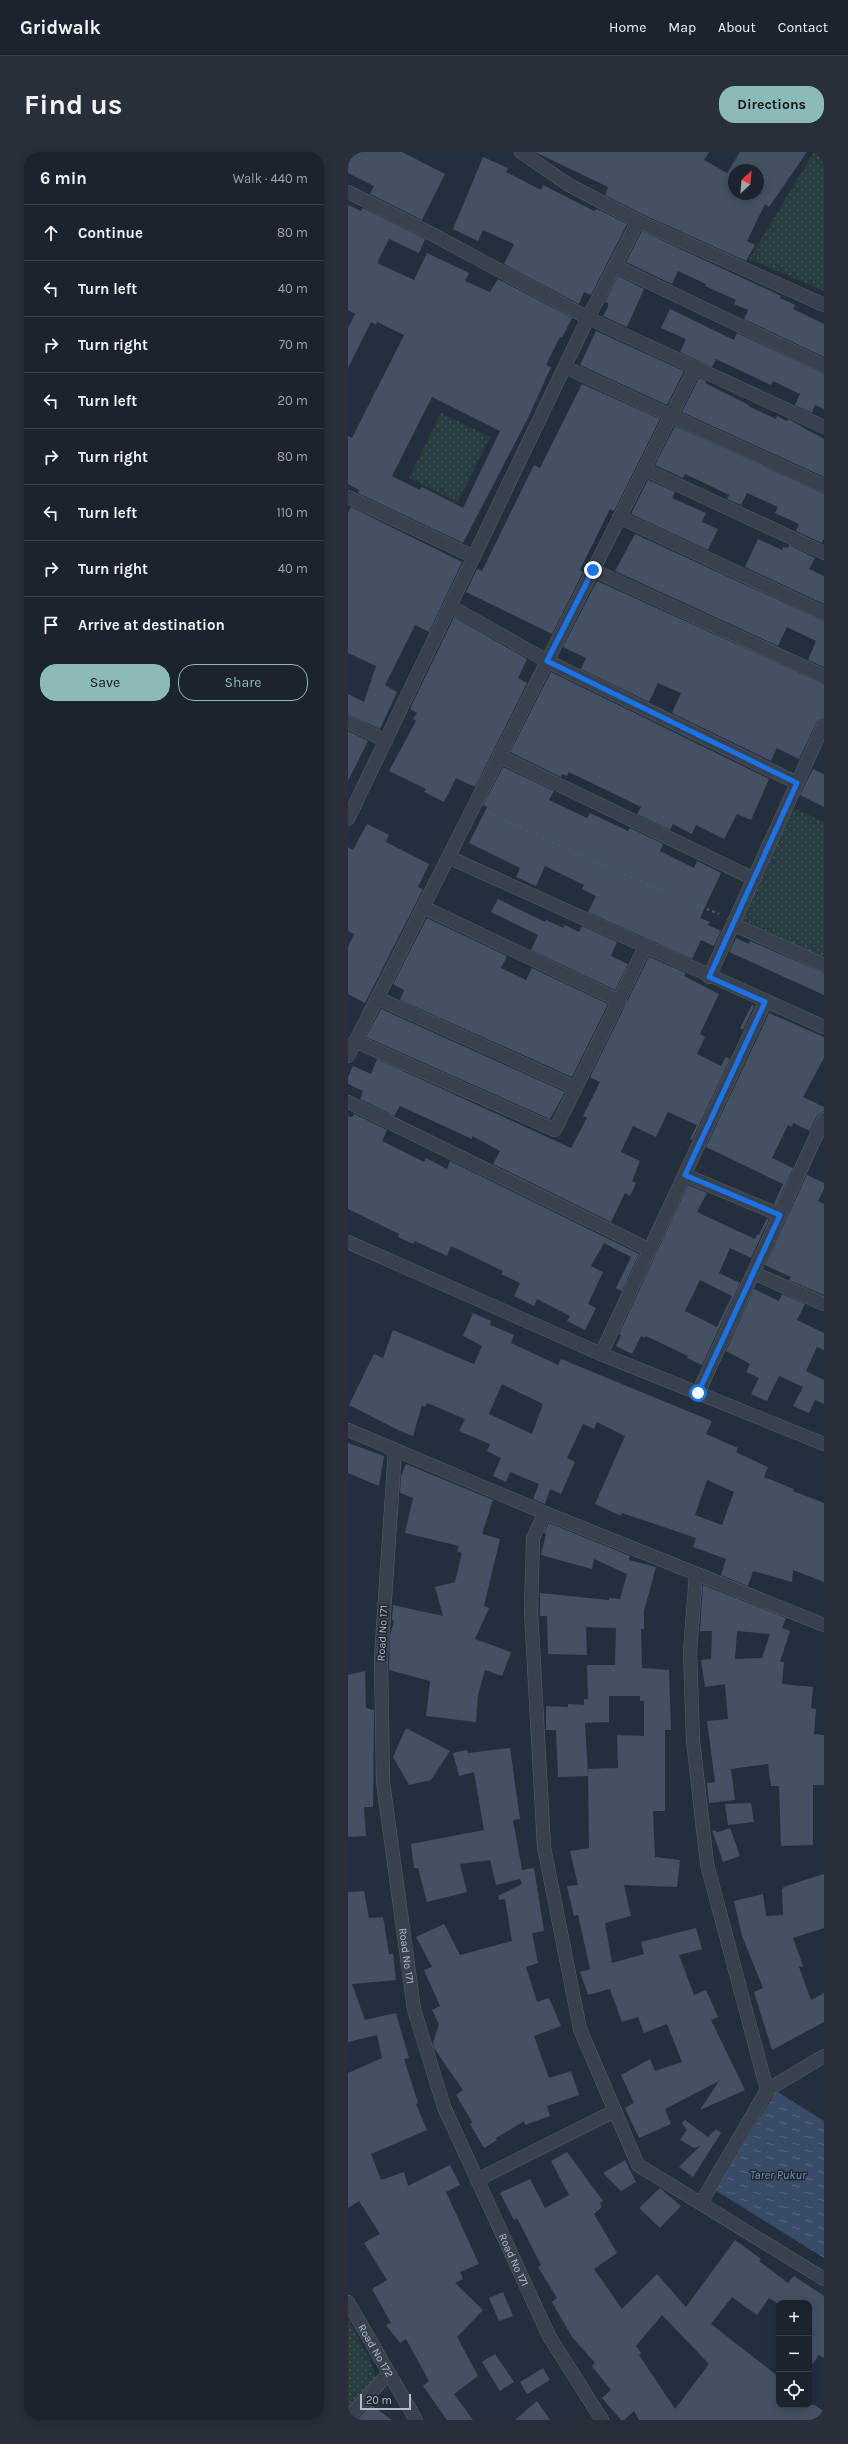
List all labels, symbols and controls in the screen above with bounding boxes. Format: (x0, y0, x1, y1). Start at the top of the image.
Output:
text: Gridwalk (20, 17, 101, 39)
text: Home (609, 19, 646, 36)
text: Map (668, 19, 696, 36)
text: About (718, 19, 756, 36)
text: Contact (778, 19, 828, 36)
button: Directions (719, 86, 824, 123)
text: Find us (24, 88, 123, 121)
north arrow (728, 164, 764, 200)
text: 6 min (40, 168, 87, 188)
text: Walk · 440 m (233, 171, 308, 186)
icon: ahead (40, 222, 62, 244)
text: Continue (78, 224, 143, 242)
text: 80 m (277, 225, 308, 240)
icon: left (40, 278, 62, 300)
text: Turn left (78, 280, 137, 298)
text: 40 m (278, 281, 308, 296)
icon: right (40, 334, 62, 356)
text: Turn right (78, 336, 148, 354)
text: 70 m (279, 337, 308, 352)
icon: left (40, 390, 62, 412)
text: Turn left (78, 392, 137, 410)
text: 20 m (278, 393, 308, 408)
icon: right (40, 446, 62, 468)
text: Turn right (78, 448, 148, 466)
text: 80 m (277, 449, 308, 464)
icon: left (40, 502, 62, 524)
text: Turn left (78, 504, 137, 522)
text: 110 m (276, 505, 308, 520)
icon: right (40, 558, 62, 580)
text: Turn right (78, 560, 148, 578)
text: 40 m (278, 561, 308, 576)
route end (584, 561, 602, 579)
icon: arrive (40, 614, 62, 636)
text: Arrive at destination (78, 616, 225, 634)
button: Save (40, 664, 170, 701)
button: Share (178, 664, 308, 701)
route start (689, 1384, 707, 1402)
street label: Road No 171 (375, 1604, 390, 1662)
street label: Road No 171 (396, 1927, 417, 1985)
water label: Tarer Pukur (750, 2168, 807, 2182)
street label: Road No 171 (496, 2231, 531, 2288)
map controls (776, 2300, 812, 2408)
button: + (776, 2300, 812, 2336)
street label: Road No 172 (355, 2322, 396, 2380)
button: − (776, 2336, 812, 2372)
button: locate (776, 2372, 812, 2408)
scale bar (360, 2392, 411, 2411)
text: 20 m (366, 2394, 392, 2407)

